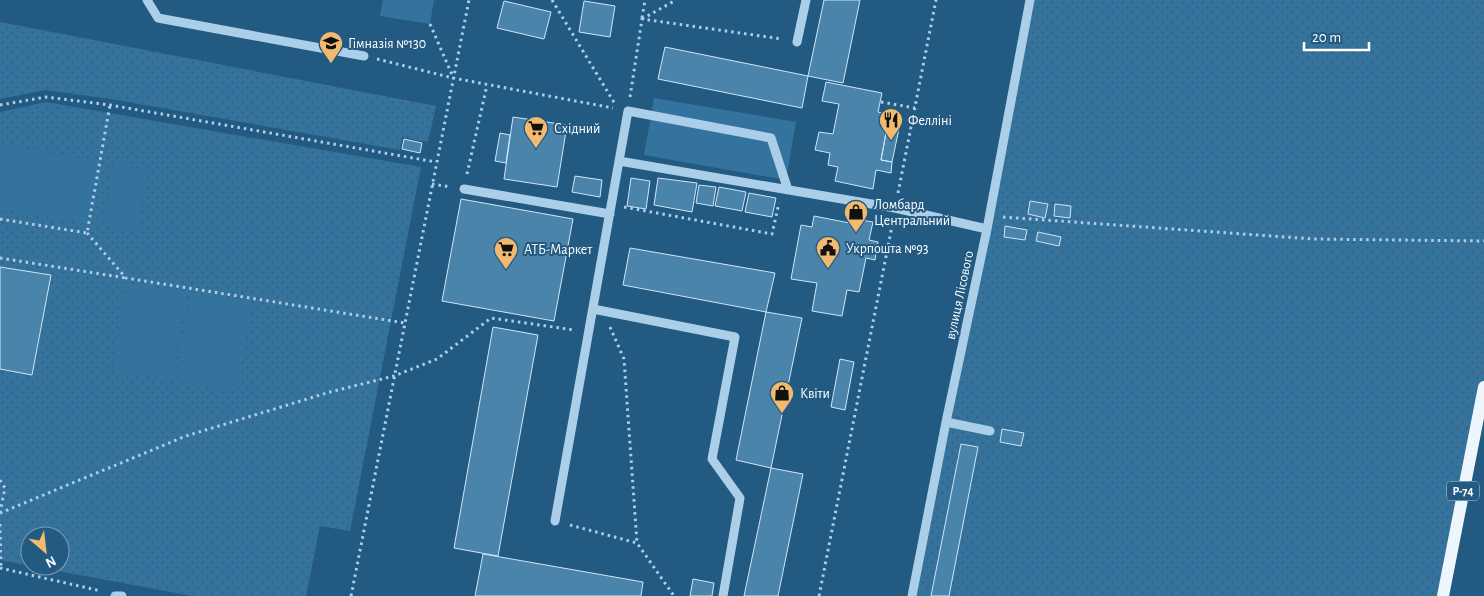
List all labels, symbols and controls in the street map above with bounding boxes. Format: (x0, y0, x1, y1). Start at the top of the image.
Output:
scale bar (1304, 20, 1369, 52)
school or university icon: Гімназія №130 (318, 30, 344, 64)
text: 20 m (1312, 30, 1341, 45)
place label: Гімназія №130 (348, 37, 426, 51)
restaurant icon: Фелліні (878, 107, 904, 141)
place label: Фелліні (908, 114, 952, 128)
supermarket icon: Східний (523, 115, 549, 149)
place label: Східний (554, 122, 600, 136)
place label: Ломбард Центральний (874, 198, 950, 228)
shop icon: Ломбард Центральний (843, 199, 869, 233)
public building icon: Укрпошта №93 (815, 235, 841, 269)
supermarket icon: АТБ-Маркет (493, 236, 519, 270)
place label: Укрпошта №93 (846, 242, 929, 256)
place label: АТБ-Маркет (524, 243, 593, 257)
street label: вулиця Лісового (944, 249, 976, 341)
shop icon: Квіти (769, 380, 795, 414)
place label: Квіти (800, 387, 830, 401)
road number: Р-74 (1447, 482, 1479, 501)
north arrow (20, 526, 70, 576)
text: N (43, 553, 58, 570)

